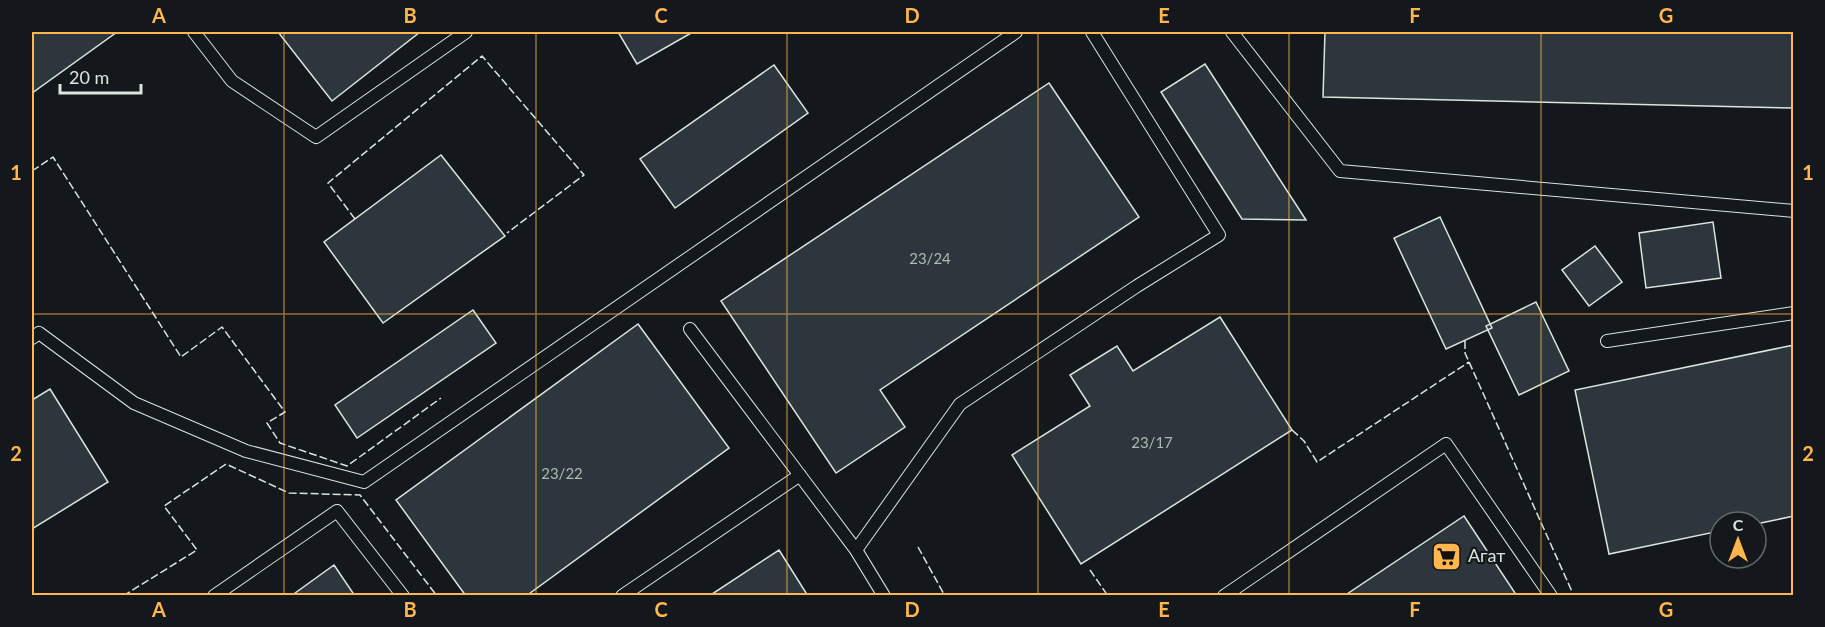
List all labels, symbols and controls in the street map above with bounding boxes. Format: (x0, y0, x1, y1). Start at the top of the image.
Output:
text: A (151, 3, 166, 27)
text: B (403, 3, 417, 27)
text: C (654, 3, 668, 27)
text: D (904, 3, 920, 27)
text: E (1158, 3, 1170, 27)
text: F (1409, 3, 1421, 27)
text: G (1659, 3, 1673, 27)
scale bar (60, 57, 141, 95)
text: 20 m (69, 66, 109, 88)
text: 1 (10, 160, 22, 184)
text: 1 (1802, 160, 1814, 184)
house number: 23/24 (909, 249, 951, 267)
house number: 23/17 (1131, 433, 1173, 451)
text: 2 (10, 441, 22, 465)
text: 2 (1802, 441, 1814, 465)
house number: 23/22 (541, 464, 583, 482)
north arrow (1708, 510, 1768, 570)
text: С (1733, 515, 1744, 534)
supermarket icon: Агат (1431, 540, 1463, 572)
place label: Агат (1468, 544, 1505, 566)
text: A (151, 597, 166, 621)
text: B (403, 597, 417, 621)
text: C (654, 597, 668, 621)
text: D (904, 597, 920, 621)
text: E (1158, 597, 1170, 621)
text: F (1409, 597, 1421, 621)
text: G (1659, 597, 1673, 621)

